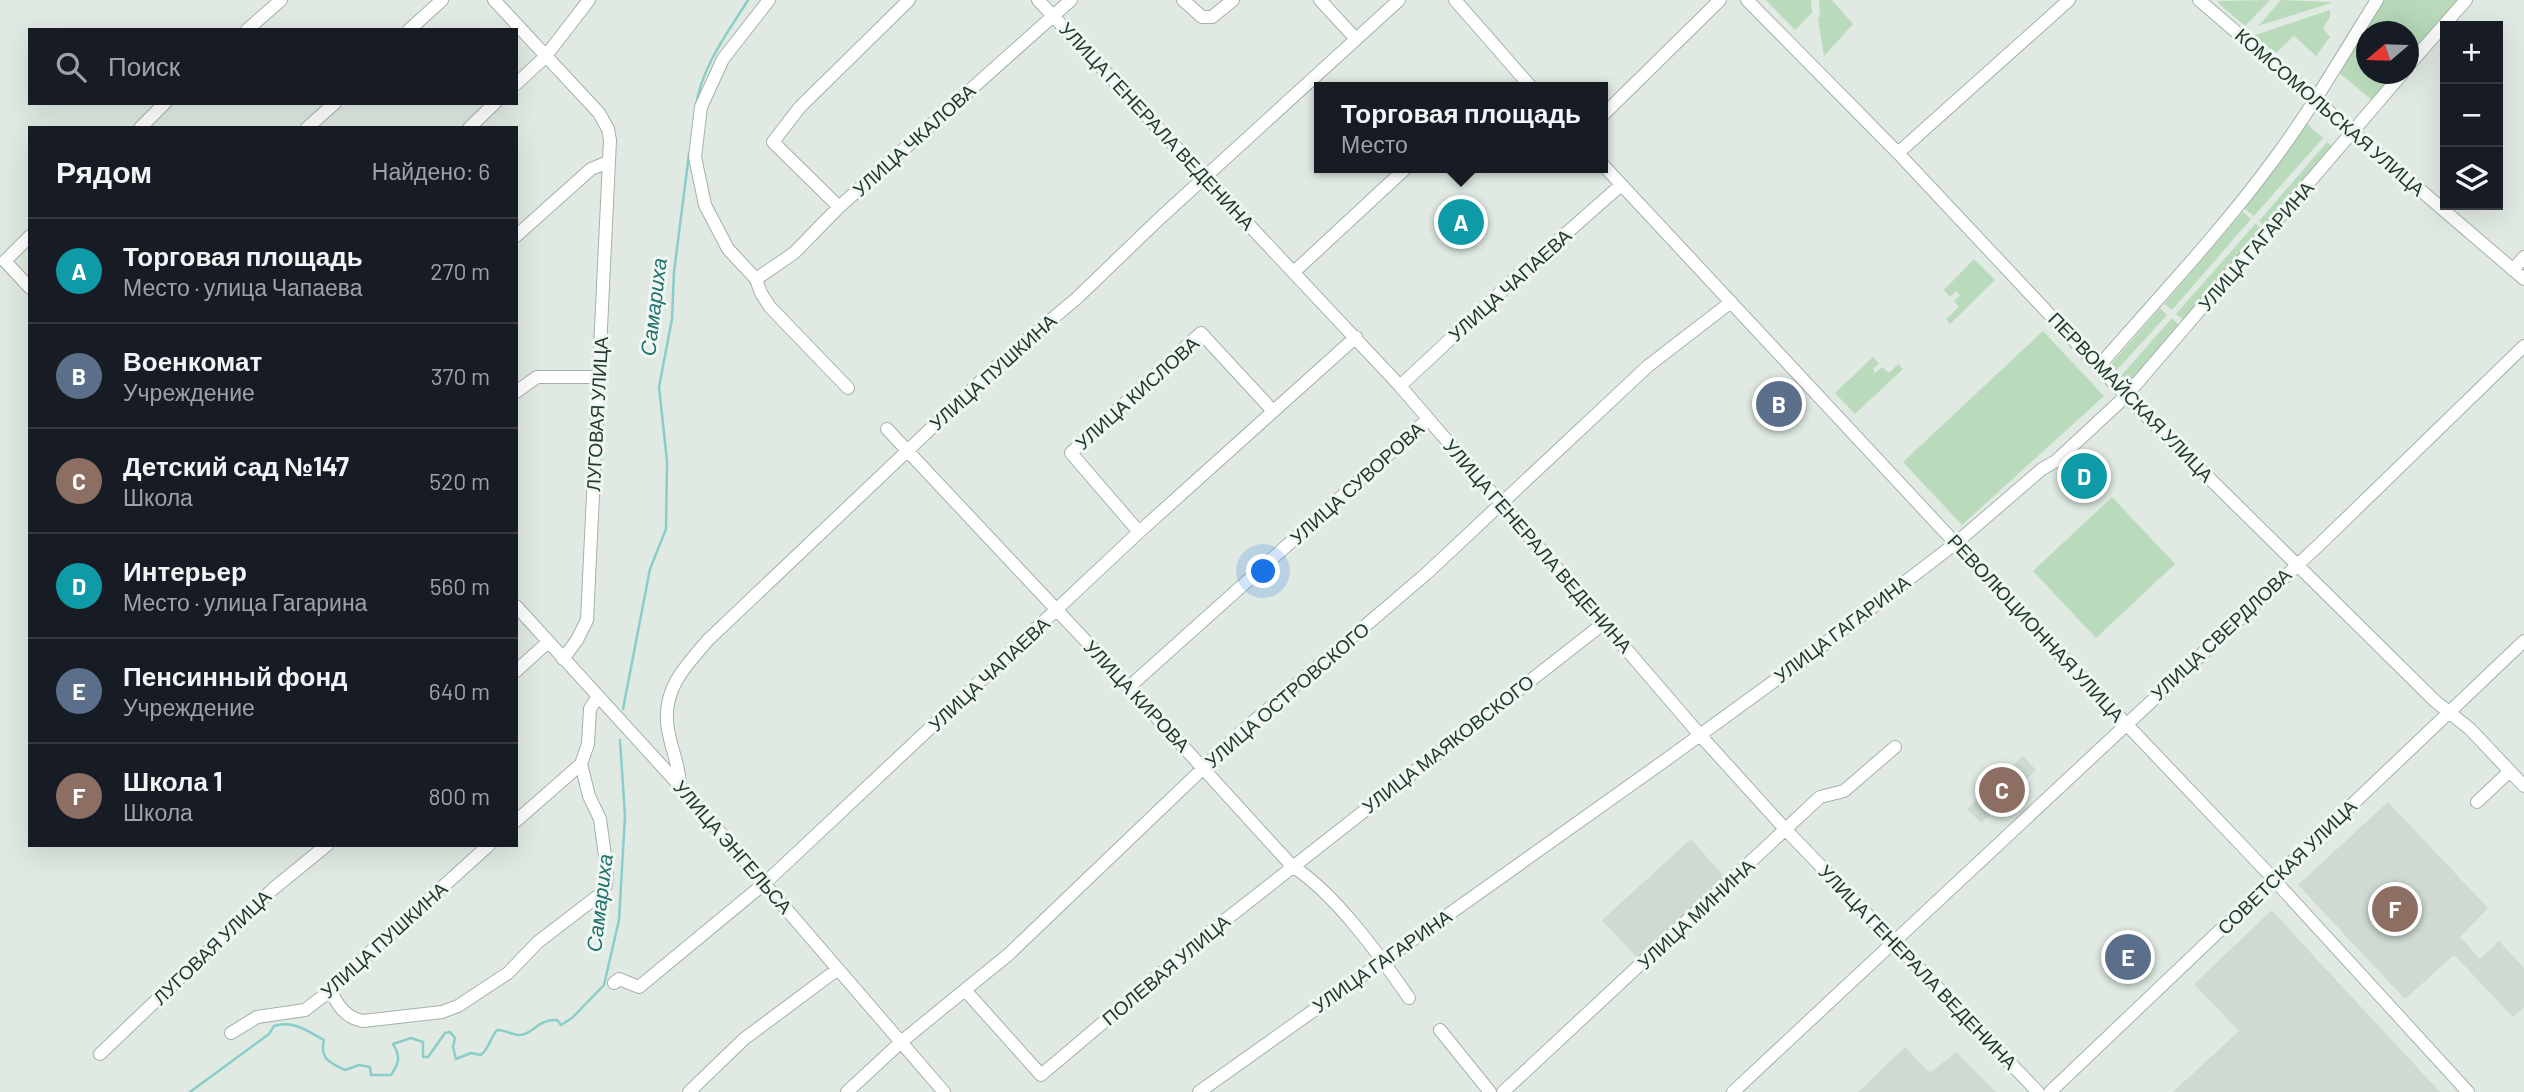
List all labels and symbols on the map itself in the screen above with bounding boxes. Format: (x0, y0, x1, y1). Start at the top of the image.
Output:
street label: УЛИЦА ГЕНЕРАЛА ВЕДЕНИНА (1055, 17, 1260, 234)
north arrow (2356, 21, 2419, 84)
street label: КОМСОМОЛЬСКАЯ УЛИЦА (2231, 23, 2430, 200)
street label: УЛИЦА ЧКАЛОВА (848, 78, 980, 201)
street label: УЛИЦА ГАГАРИНА (2193, 176, 2318, 315)
pin: A (1438, 196, 1484, 248)
street label: УЛИЦА ЧАПАЕВА (1444, 223, 1576, 346)
water label: Самариха (634, 256, 671, 357)
street label: ПЕРВОМАЙСКАЯ УЛИЦА (2044, 307, 2219, 487)
street label: УЛИЦА ПУШКИНА (925, 309, 1061, 434)
street label: УЛИЦА КИСЛОВА (1070, 331, 1203, 454)
street label: ЛУГОВАЯ УЛИЦА (581, 336, 612, 492)
pin: B (1756, 378, 1802, 430)
street label: УЛИЦА СУВОРОВА (1285, 416, 1428, 549)
street label: УЛИЦА ГЕНЕРАЛА ВЕДЕНИНА (1439, 434, 1638, 657)
pin: D (2061, 450, 2107, 502)
street label: РЕВОЛЮЦИОННАЯ УЛИЦА (1943, 529, 2130, 726)
your location (1246, 554, 1280, 588)
street label: УЛИЦА СВЕРДЛОВА (2146, 562, 2296, 705)
street label: УЛИЦА ГАГАРИНА (1769, 570, 1914, 687)
street label: УЛИЦА ЧАПАЕВА (923, 611, 1054, 736)
street label: УЛИЦА ОСТРОВСКОГО (1200, 617, 1373, 772)
street label: УЛИЦА КИРОВА (1080, 635, 1195, 757)
street label: УЛИЦА МАЯКОВСКОГО (1357, 669, 1538, 818)
pin: C (1979, 764, 2025, 816)
street label: УЛИЦА ЭНГЕЛЬСА (669, 775, 798, 918)
street label: СОВЕТСКАЯ УЛИЦА (2212, 794, 2361, 939)
water label: Самариха (580, 852, 617, 953)
street label: УЛИЦА МИНИНА (1632, 853, 1759, 974)
street label: УЛИЦА ГЕНЕРАЛА ВЕДЕНИНА (1814, 860, 2023, 1074)
street label: УЛИЦА ПУШКИНА (316, 877, 452, 1002)
pin: F (2372, 883, 2418, 935)
street label: ЛУГОВАЯ УЛИЦА (148, 884, 276, 1009)
street label: УЛИЦА ГАГАРИНА (1308, 904, 1456, 1017)
street label: ПОЛЕВАЯ УЛИЦА (1097, 909, 1235, 1030)
pin: E (2105, 931, 2151, 983)

